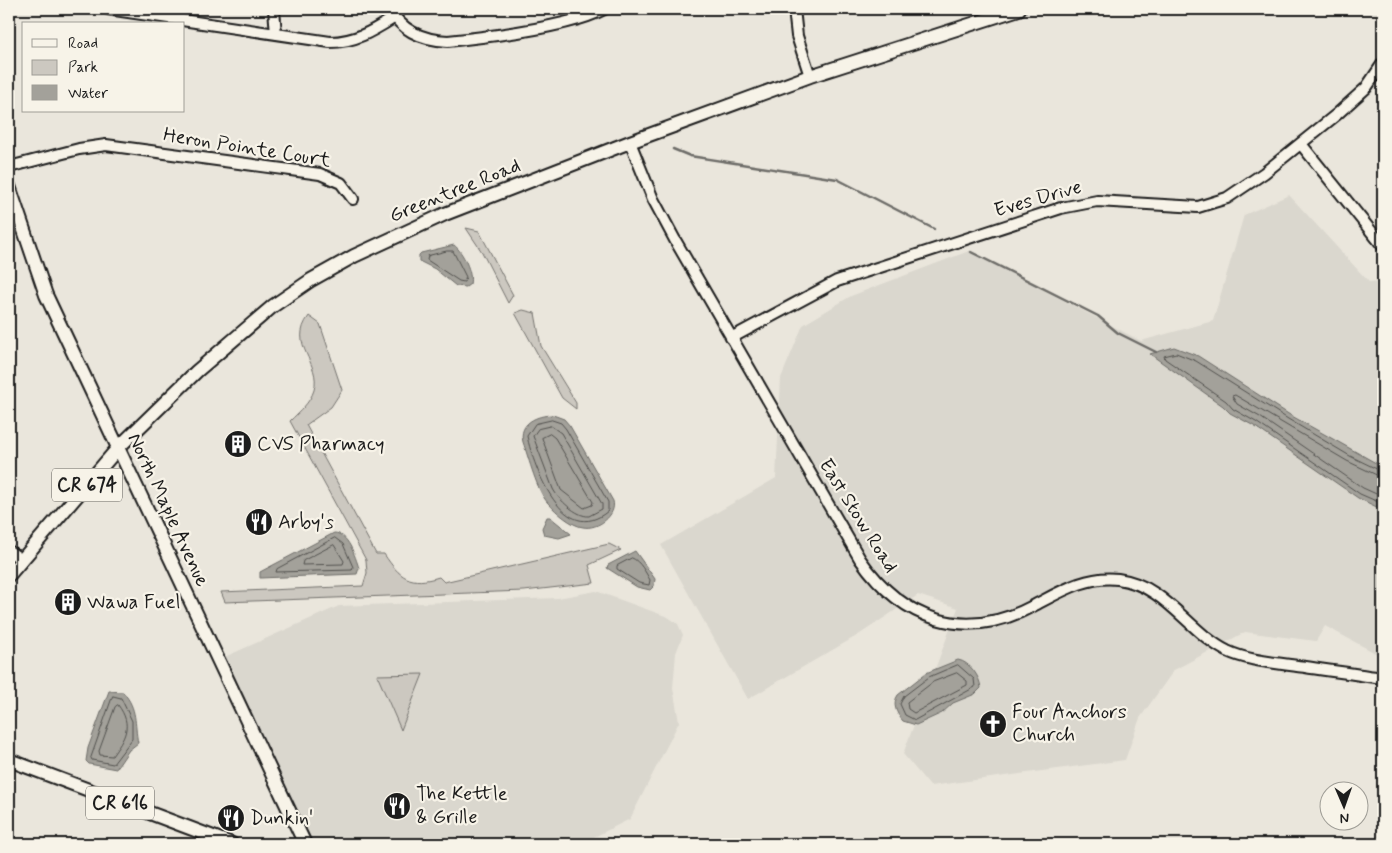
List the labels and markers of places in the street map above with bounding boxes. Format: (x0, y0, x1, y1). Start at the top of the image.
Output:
building icon: CVS Pharmacy (223, 429, 253, 459)
place label: CVS Pharmacy (257, 431, 385, 458)
restaurant icon: Arby's (244, 507, 274, 537)
place label: Arby's (278, 509, 334, 536)
building icon: Wawa Fuel (53, 587, 83, 617)
place label: Wawa Fuel (87, 589, 180, 616)
place label: Four Anchors Church (1012, 699, 1127, 749)
church icon: Four Anchors Church (978, 709, 1008, 739)
place label: The Kettle & Grille (416, 781, 508, 831)
restaurant icon: The Kettle & Grille (382, 791, 412, 821)
restaurant icon: Dunkin' (216, 803, 246, 833)
place label: Dunkin' (250, 805, 313, 832)

